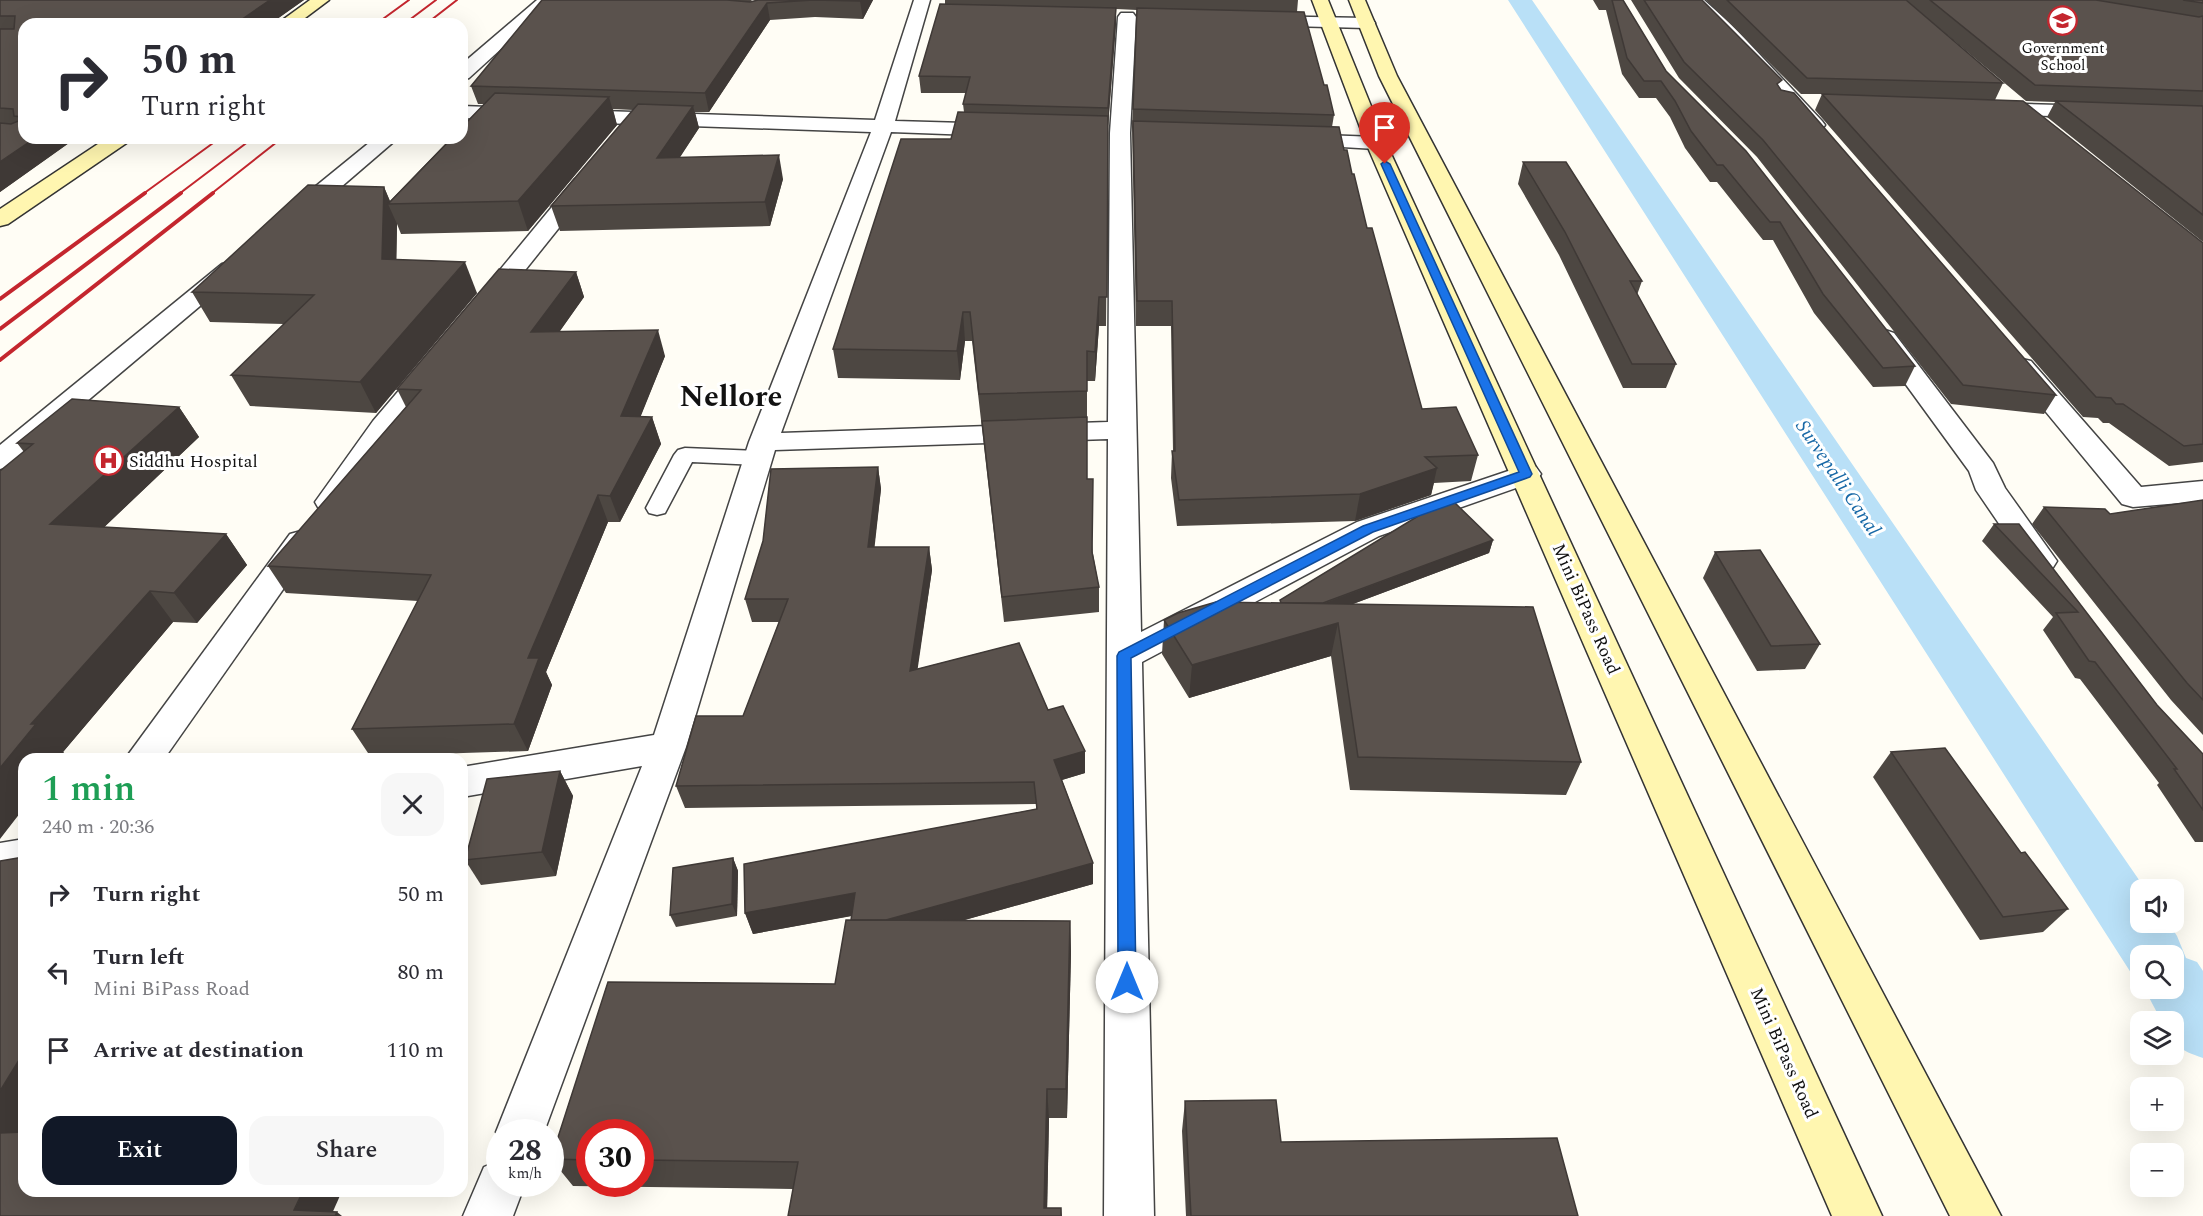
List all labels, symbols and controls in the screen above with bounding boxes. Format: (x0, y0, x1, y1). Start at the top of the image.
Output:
school or university icon: Government School (2047, 5, 2079, 37)
text: 50 m (141, 29, 236, 92)
place label: Government School (2022, 37, 2104, 77)
icon: right (42, 42, 120, 120)
text: Turn right (141, 86, 266, 128)
pin (1359, 102, 1410, 164)
icon: arrive (1368, 111, 1401, 144)
district label: Nellore (680, 374, 782, 420)
water label: Survepalli Canal (1788, 414, 1888, 542)
hospital icon: Siddhu Hospital (92, 445, 124, 477)
place label: Siddhu Hospital (129, 448, 258, 475)
street label: Mini BiPass Road (1545, 539, 1627, 679)
text: 1 min (42, 762, 135, 817)
button: close (381, 773, 444, 836)
text: 240 m · 20:36 (42, 812, 154, 842)
icon: right (42, 878, 75, 911)
text: Turn right (93, 878, 200, 911)
text: 50 m (398, 878, 444, 911)
map controls (2130, 879, 2184, 1197)
button: sound (2130, 879, 2184, 933)
text: Turn left (93, 941, 185, 974)
button: search (2130, 945, 2184, 999)
position arrow (1095, 950, 1159, 1014)
icon: left (42, 956, 75, 989)
text: 80 m (398, 956, 444, 989)
text: Mini BiPass Road (93, 974, 250, 1004)
street label: Mini BiPass Road (1743, 983, 1825, 1123)
button: layers (2130, 1011, 2184, 1065)
icon: arrive (42, 1034, 75, 1067)
text: Arrive at destination (93, 1034, 304, 1067)
text: 110 m (387, 1034, 444, 1067)
button: + (2130, 1077, 2184, 1131)
button: Exit (42, 1116, 237, 1185)
button: Share (249, 1116, 444, 1185)
speed limit sign: 30 (576, 1119, 654, 1197)
text: 28 (508, 1128, 542, 1174)
button: − (2130, 1143, 2184, 1197)
text: km/h (508, 1162, 542, 1185)

